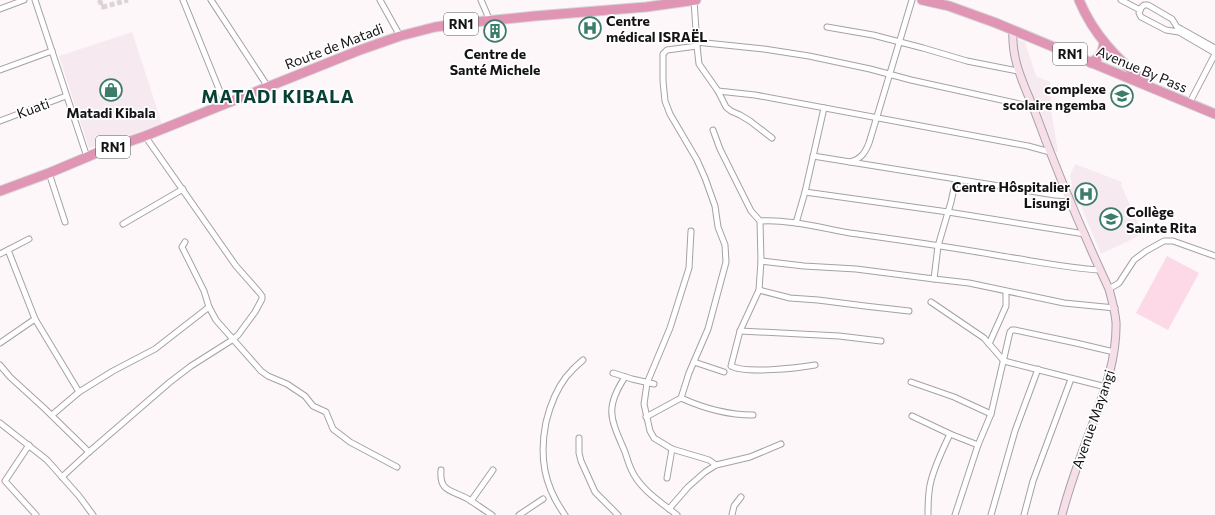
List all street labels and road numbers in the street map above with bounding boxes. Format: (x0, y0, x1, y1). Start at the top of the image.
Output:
road number: RN1 (444, 13, 478, 35)
street label: Route de Matadi (282, 19, 386, 73)
street label: Avenue By Pass (1094, 42, 1190, 96)
road number: RN1 (1053, 43, 1087, 65)
street label: Kuati (14, 94, 52, 122)
road number: RN1 (96, 136, 130, 158)
street label: Avenue Mayangi (1068, 367, 1118, 471)

